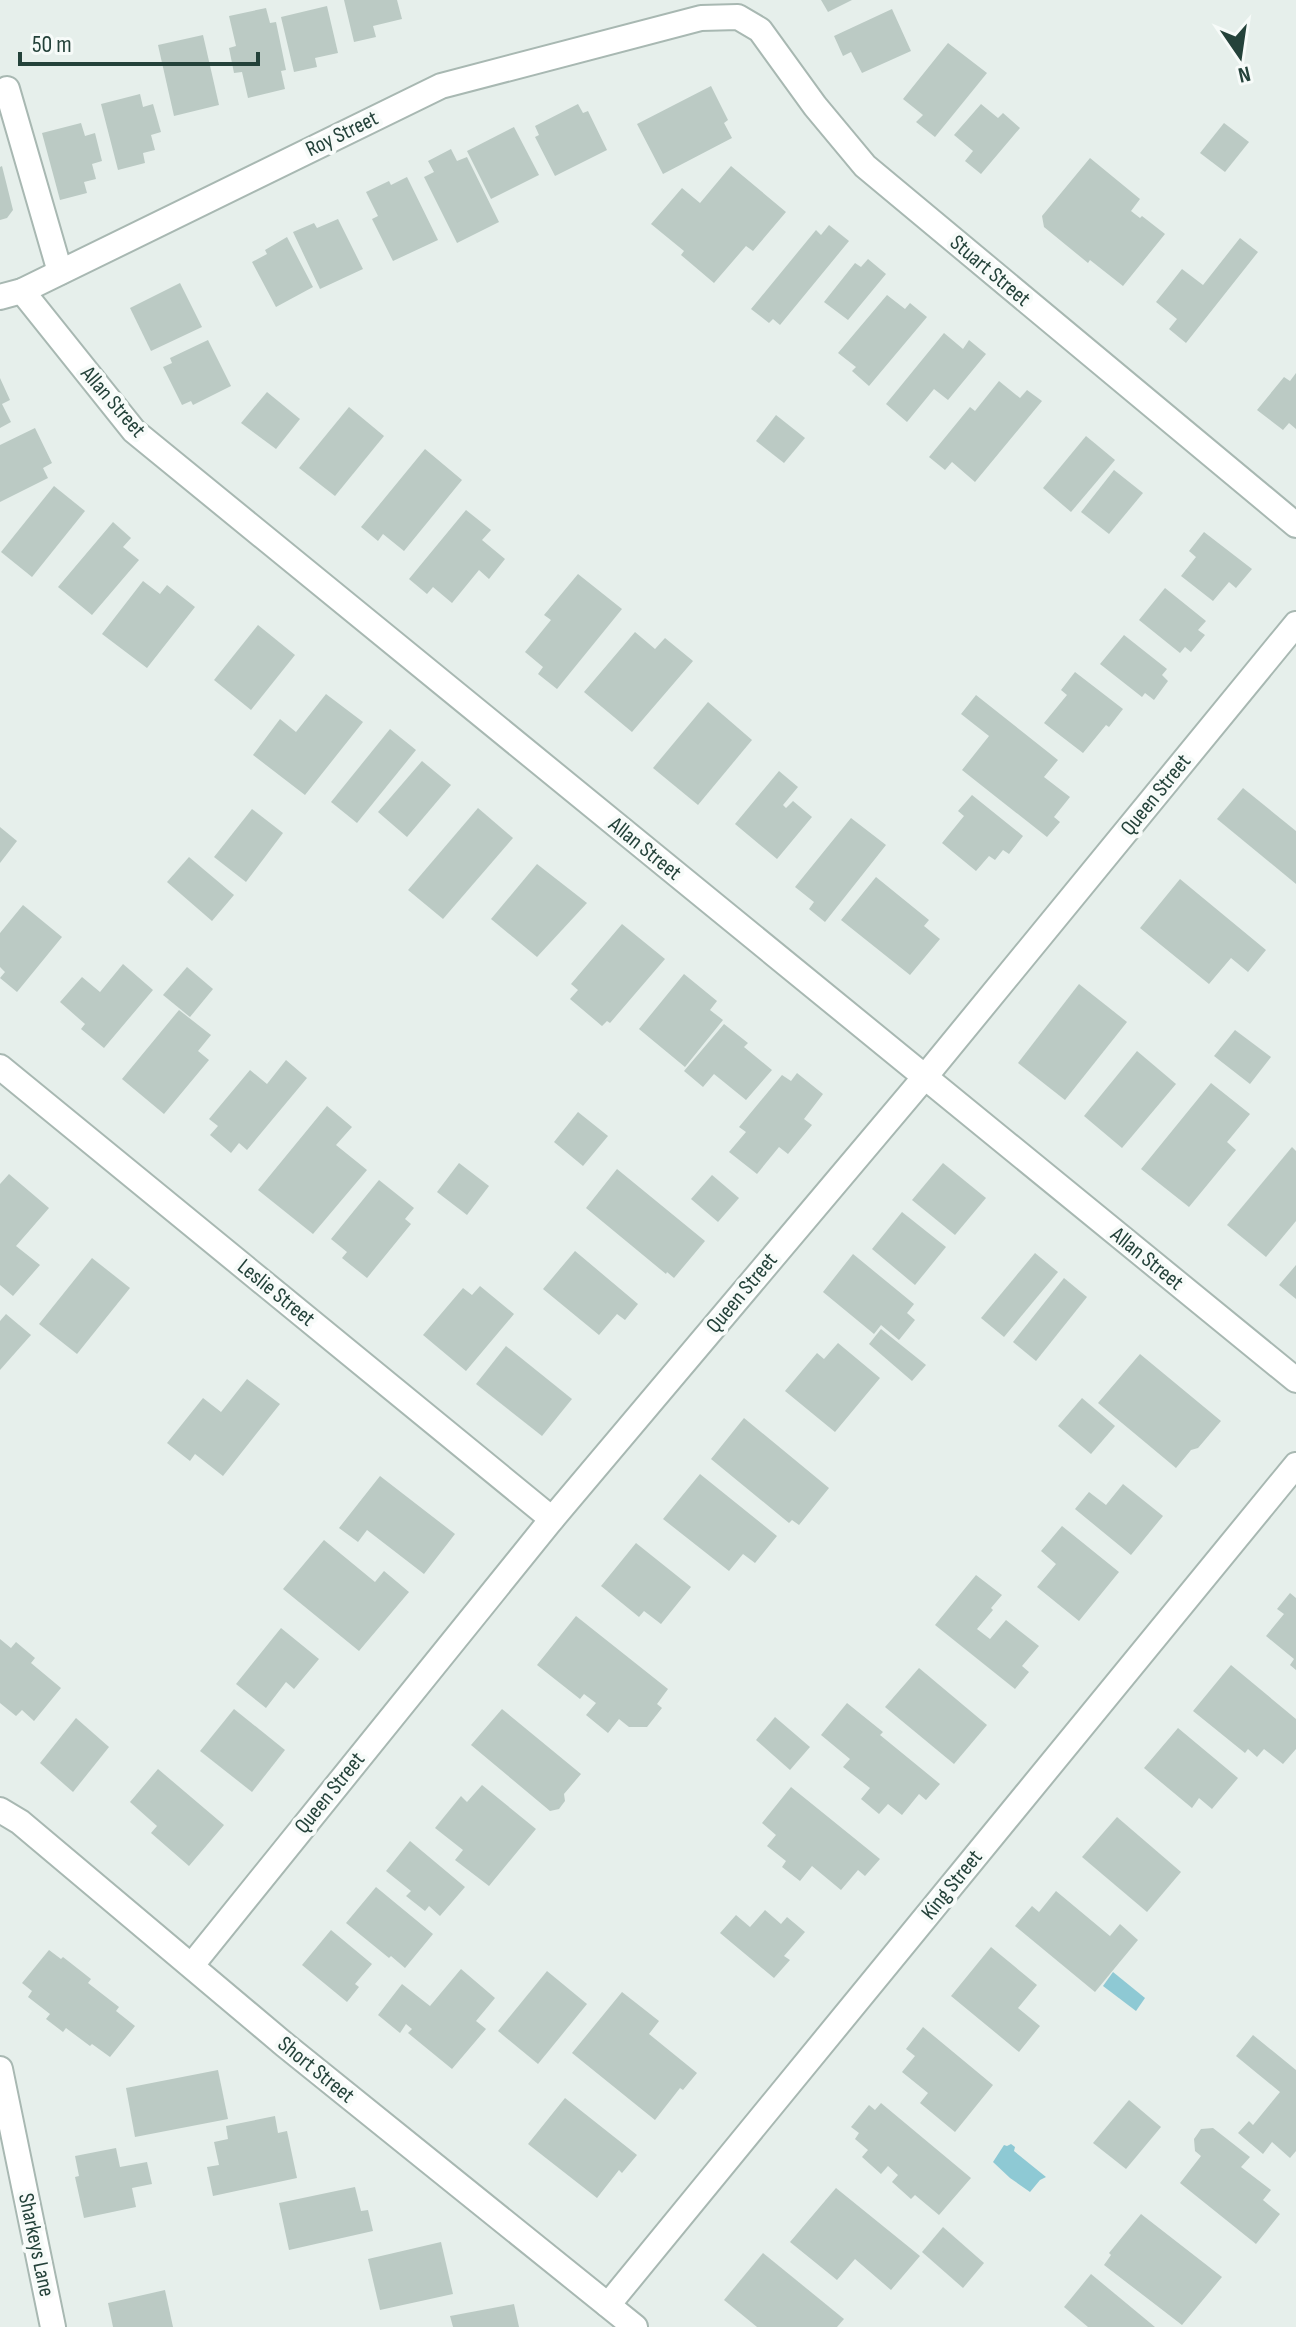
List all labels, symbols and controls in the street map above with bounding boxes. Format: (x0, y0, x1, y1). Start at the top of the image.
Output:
scale bar (20, 16, 258, 66)
north arrow (1200, 16, 1280, 96)
text: 50 m (32, 30, 72, 59)
text: N (1235, 60, 1253, 89)
street label: Roy Street (301, 105, 383, 163)
street label: Stuart Street (944, 229, 1036, 313)
street label: Allan Street (74, 360, 151, 443)
street label: Queen Street (1115, 749, 1197, 841)
street label: Allan Street (602, 811, 687, 887)
street label: Allan Street (1104, 1221, 1189, 1297)
street label: Queen Street (700, 1247, 784, 1339)
street label: Leslie Street (232, 1254, 320, 1333)
street label: Queen Street (289, 1747, 371, 1839)
street label: King Street (916, 1844, 989, 1925)
street label: Short Street (272, 2031, 360, 2109)
street label: Sharkeys Lane (12, 2191, 60, 2299)

